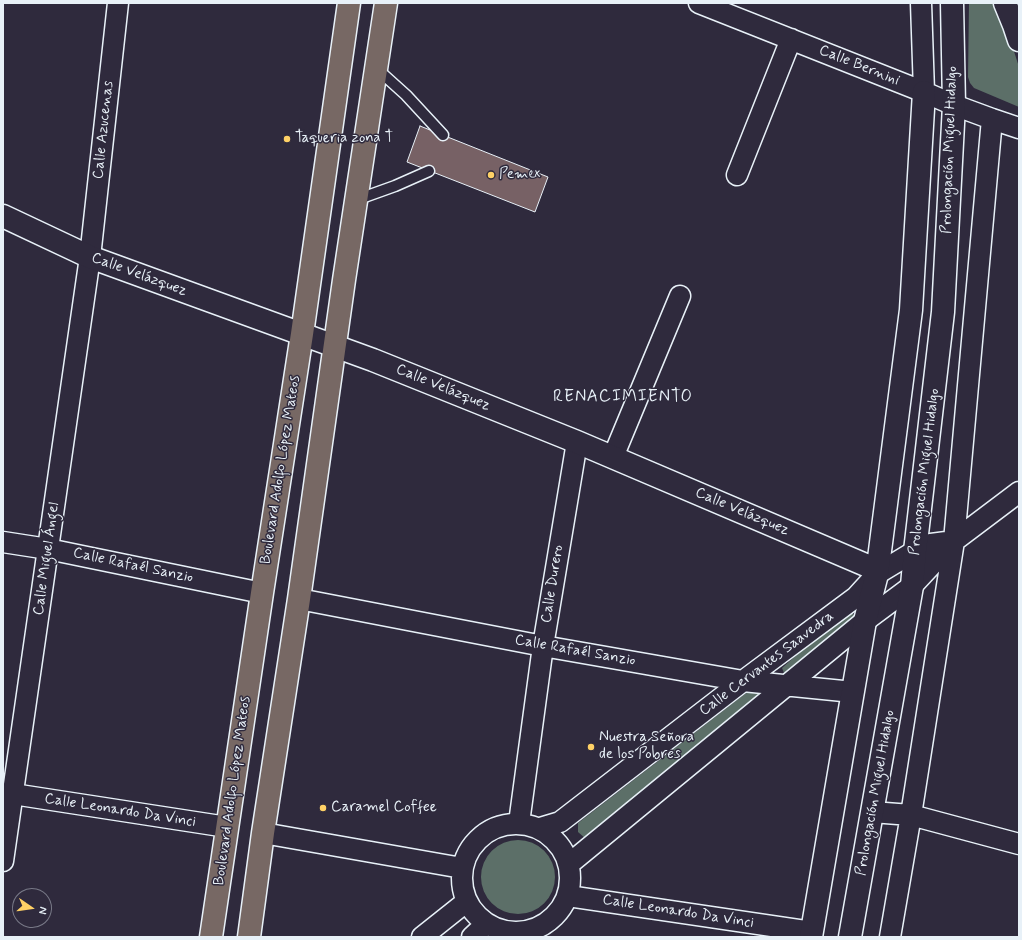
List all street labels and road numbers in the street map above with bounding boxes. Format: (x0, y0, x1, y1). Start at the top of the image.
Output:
street label: Calle Bernini (816, 42, 902, 90)
street label: Prolongación Miguel Hidalgo (938, 66, 962, 234)
street label: Calle Azucenas (90, 80, 118, 180)
street label: Calle Velázquez (89, 249, 189, 301)
street label: Calle Velázquez (393, 361, 493, 415)
street label: Boulevard Adolfo López Mateos (257, 374, 305, 566)
street label: Prolongación Miguel Hidalgo (906, 388, 944, 556)
street label: Calle Velázquez (692, 484, 792, 540)
street label: Calle Miguel Ángel (30, 501, 64, 617)
street label: Calle Rafaél Sanzio (71, 544, 195, 588)
street label: Calle Durero (538, 544, 568, 624)
street label: Calle Cervantes Saavedra (696, 608, 838, 720)
street label: Calle Rafaél Sanzio (513, 632, 637, 670)
street label: Boulevard Adolfo López Mateos (211, 695, 255, 887)
street label: Prolongación Miguel Hidalgo (853, 709, 899, 877)
street label: Calle Leonardo Da Vinci (43, 790, 197, 832)
street label: Calle Leonardo Da Vinci (601, 891, 755, 933)

